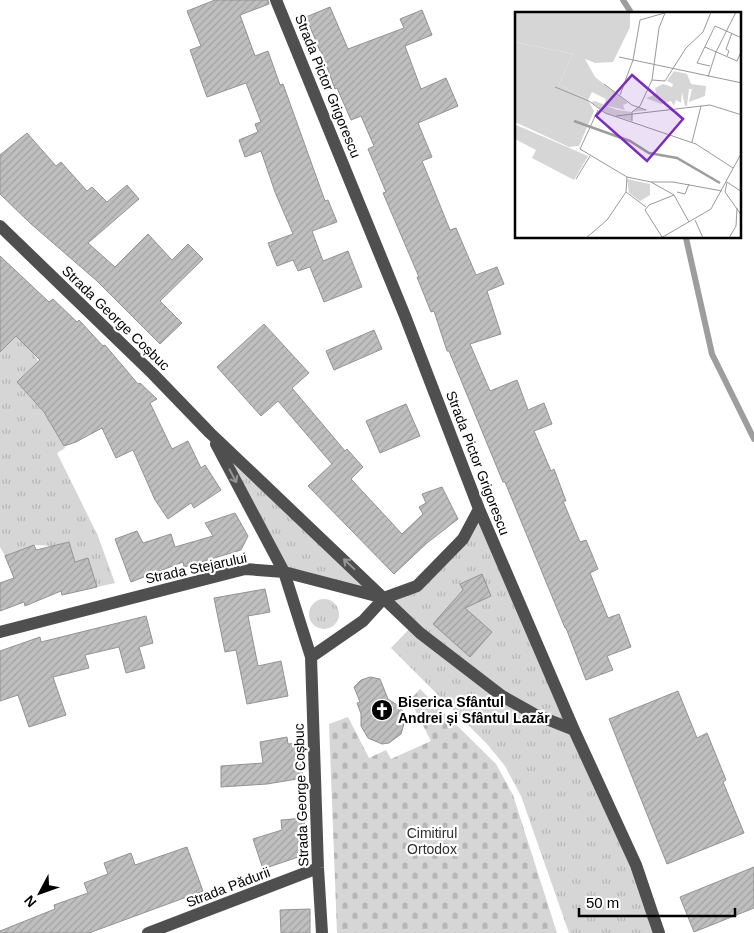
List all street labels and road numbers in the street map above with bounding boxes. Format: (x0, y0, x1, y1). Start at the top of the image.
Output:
street label: Strada Pictor Grigorescu (292, 12, 364, 160)
street label: Strada George Coșbuc (59, 263, 173, 373)
street label: Strada Pictor Grigorescu (443, 389, 513, 537)
street label: Strada Stejarului (144, 549, 248, 587)
street label: Strada George Coșbuc (291, 723, 311, 867)
street label: Strada Pădurii (184, 864, 272, 910)

